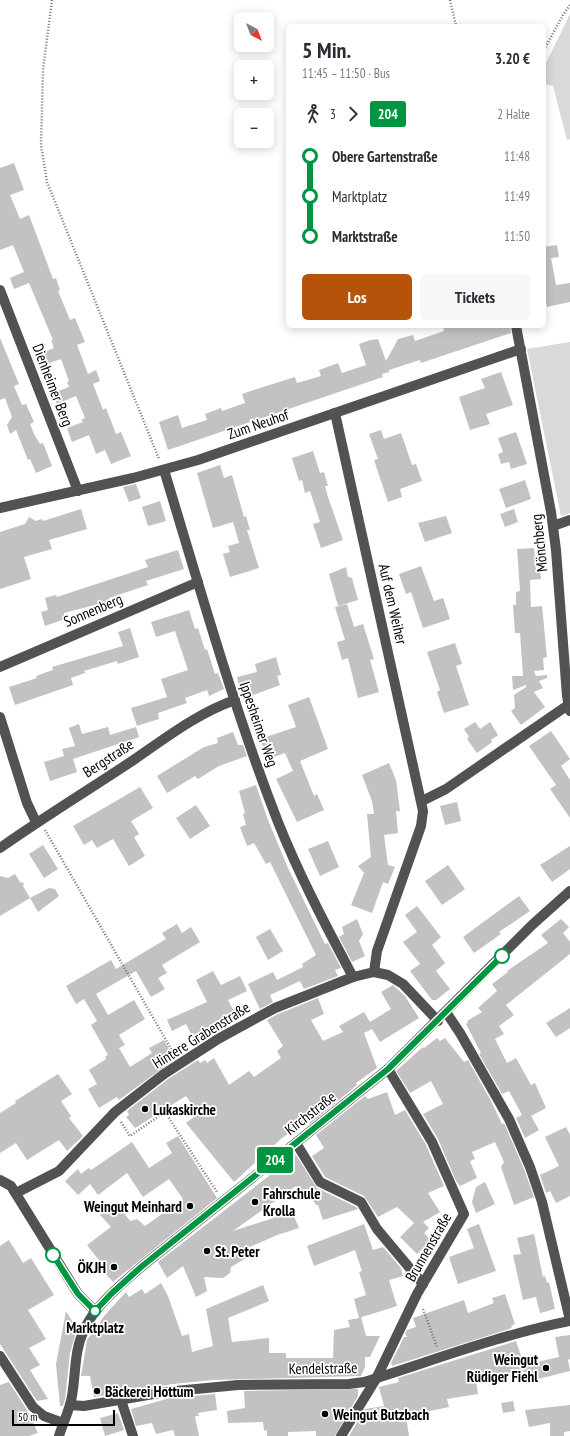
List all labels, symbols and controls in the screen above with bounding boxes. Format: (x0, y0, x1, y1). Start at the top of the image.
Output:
north arrow (234, 12, 274, 52)
map controls (234, 12, 274, 148)
text: 5 Min. (302, 36, 351, 64)
text: 3.20 € (495, 49, 530, 68)
button: + (234, 60, 274, 100)
text: 11:45 – 11:50 · Bus (302, 65, 390, 82)
icon: walk (302, 103, 324, 125)
icon: forward (342, 103, 364, 125)
text: 204 (378, 105, 398, 123)
text: 3 (330, 106, 336, 123)
text: 2 Halte (497, 106, 530, 123)
button: − (234, 108, 274, 148)
text: Obere Gartenstraße (332, 147, 438, 166)
text: 11:48 (504, 148, 530, 165)
text: Marktplatz (332, 187, 387, 206)
text: 11:49 (504, 188, 530, 205)
text: Marktstraße (332, 227, 398, 246)
text: 11:50 (504, 228, 530, 245)
button: Los (302, 274, 412, 320)
button: Tickets (420, 274, 530, 320)
street label: Dienheimer Berg (29, 341, 77, 429)
street label: Zum Neuhof (225, 404, 292, 443)
street label: Mönchberg (527, 513, 551, 573)
street label: Auf dem Weiher (375, 562, 412, 647)
street label: Sonnenberg (61, 589, 125, 631)
street label: Ippesheimer Weg (236, 679, 282, 769)
street label: Bergstraße (79, 735, 137, 781)
unlabelled marker (494, 948, 510, 964)
street label: Hintere Grabenstraße (149, 997, 253, 1073)
street label: Kirchstraße (281, 1087, 339, 1139)
place label: Lukaskirche (153, 1100, 216, 1119)
marker: Lukaskirche (140, 1104, 150, 1114)
line badge: 204 (252, 1147, 298, 1173)
text: 204 (265, 1151, 285, 1169)
place label: Fahrschule Krolla (263, 1184, 321, 1220)
place label: Weingut Meinhard (83, 1197, 182, 1216)
marker: Fahrschule Krolla (250, 1197, 260, 1207)
marker: Weingut Meinhard (185, 1201, 195, 1211)
street label: Brunnenstraße (401, 1209, 455, 1285)
place label: St. Peter (215, 1242, 260, 1261)
marker: St. Peter (202, 1246, 212, 1256)
unlabelled marker (45, 1247, 61, 1263)
place label: ÖKJH (78, 1258, 106, 1277)
marker: ÖKJH (109, 1262, 119, 1272)
marker: Marktplatz (89, 1305, 101, 1317)
place label: Marktplatz (66, 1318, 124, 1337)
place label: Weingut Rüdiger Fiehl (467, 1350, 539, 1386)
street label: Kendelstraße (289, 1358, 357, 1378)
marker: Weingut Rüdiger Fiehl (541, 1363, 551, 1373)
place label: Bäckerei Hottum (105, 1382, 194, 1401)
marker: Bäckerei Hottum (92, 1386, 102, 1396)
place label: Weingut Butzbach (332, 1405, 430, 1424)
scale bar (12, 1408, 115, 1427)
marker: Weingut Butzbach (320, 1409, 330, 1419)
text: 50 m (18, 1410, 37, 1424)

